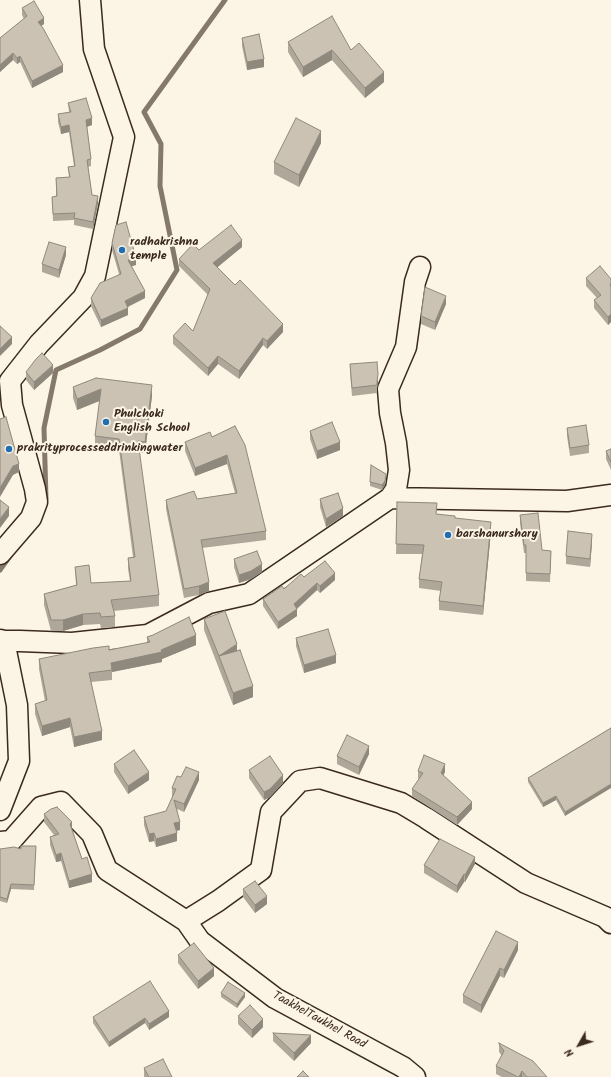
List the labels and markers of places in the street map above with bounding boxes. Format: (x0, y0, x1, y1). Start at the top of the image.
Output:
place label: radhakrishna temple (130, 236, 198, 264)
marker: radhakrishna temple (117, 245, 127, 255)
place label: Phulchoki English School (114, 408, 190, 436)
marker: Phulchoki English School (101, 417, 111, 427)
place label: prakrityprocesseddrinkingwater (17, 442, 183, 456)
marker: prakrityprocesseddrinkingwater (4, 444, 14, 454)
place label: barshanurshary (456, 528, 538, 542)
marker: barshanurshary (443, 530, 453, 540)

